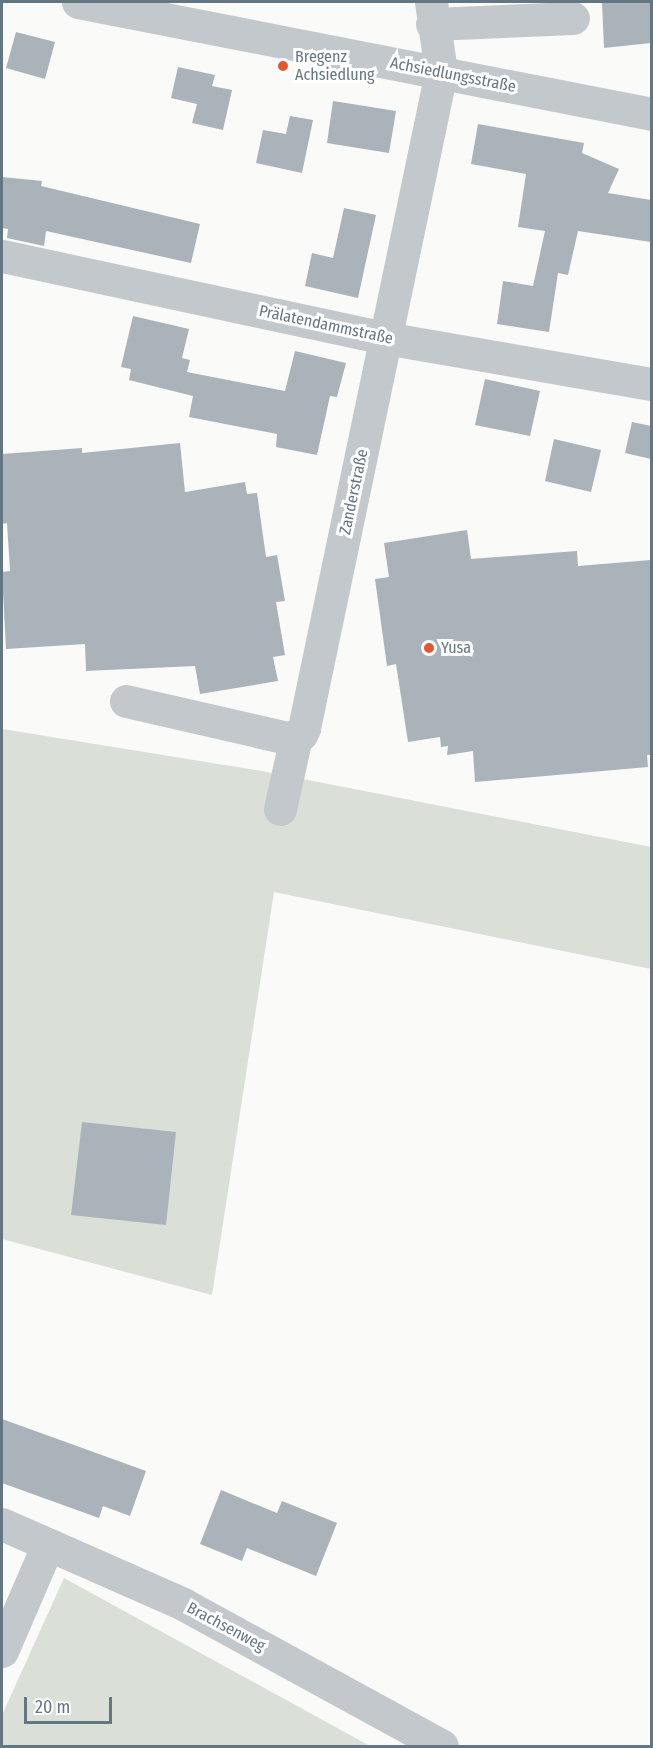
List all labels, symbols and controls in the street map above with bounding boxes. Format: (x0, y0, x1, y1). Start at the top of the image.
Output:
place label: Bregenz Achsiedlung (295, 47, 375, 85)
street label: Achsiedlungsstraße (389, 53, 517, 97)
marker: Bregenz Achsiedlung (276, 59, 290, 73)
street label: Prälatendammstraße (257, 301, 395, 349)
street label: Zanderstraße (336, 448, 372, 536)
place label: Yusa (441, 638, 471, 658)
marker: Yusa (422, 641, 436, 655)
street label: Brachsenweg (184, 1598, 268, 1656)
scale bar (27, 1685, 116, 1723)
text: 20 m (35, 1696, 70, 1718)

